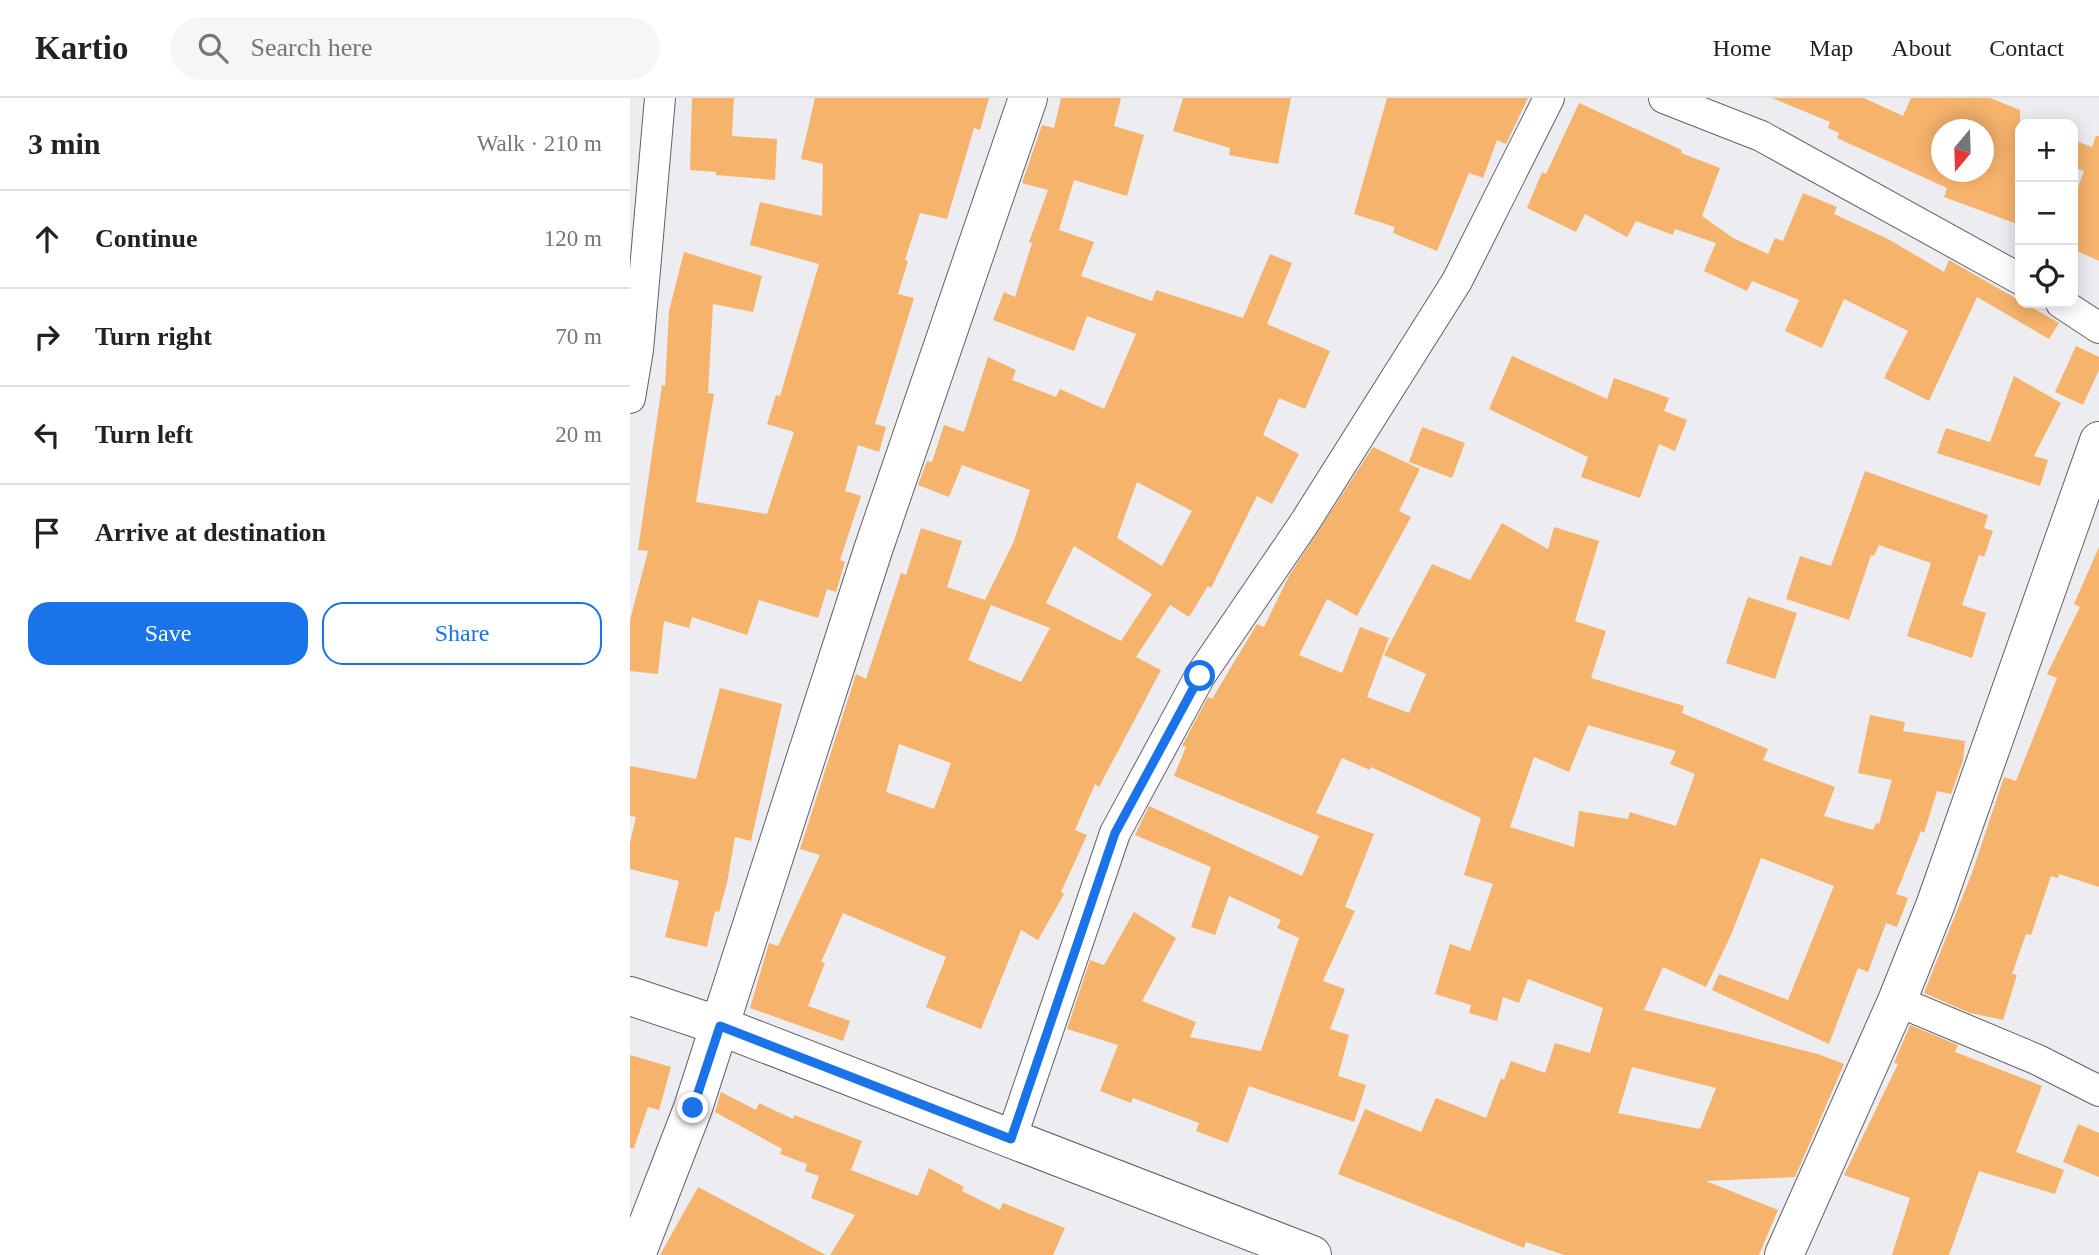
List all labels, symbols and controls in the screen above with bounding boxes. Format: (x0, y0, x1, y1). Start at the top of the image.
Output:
search box (170, 17, 660, 80)
icon: search (194, 29, 232, 67)
text: Kartio (35, 30, 128, 66)
text: Search here (250, 33, 372, 62)
text: Home (1713, 35, 1771, 61)
text: Map (1809, 35, 1853, 61)
text: About (1891, 35, 1951, 61)
text: Contact (1989, 35, 2064, 61)
north arrow (1931, 119, 1994, 182)
map controls (2015, 119, 2078, 308)
button: + (2015, 119, 2078, 182)
text: 3 min (28, 127, 101, 160)
text: Walk · 210 m (477, 131, 602, 156)
button: − (2015, 182, 2078, 245)
icon: ahead (28, 220, 66, 258)
text: Continue (95, 224, 198, 253)
text: 120 m (544, 226, 602, 251)
button: locate (2015, 245, 2078, 308)
icon: right (28, 318, 66, 356)
text: Turn right (95, 322, 212, 351)
text: 70 m (555, 324, 602, 349)
icon: left (28, 416, 66, 454)
text: Turn left (95, 420, 193, 449)
text: 20 m (555, 422, 602, 447)
icon: arrive (28, 514, 66, 552)
text: Arrive at destination (95, 518, 326, 547)
button: Save (28, 602, 308, 665)
button: Share (322, 602, 602, 665)
route start (1184, 660, 1215, 691)
route end (677, 1092, 708, 1123)

